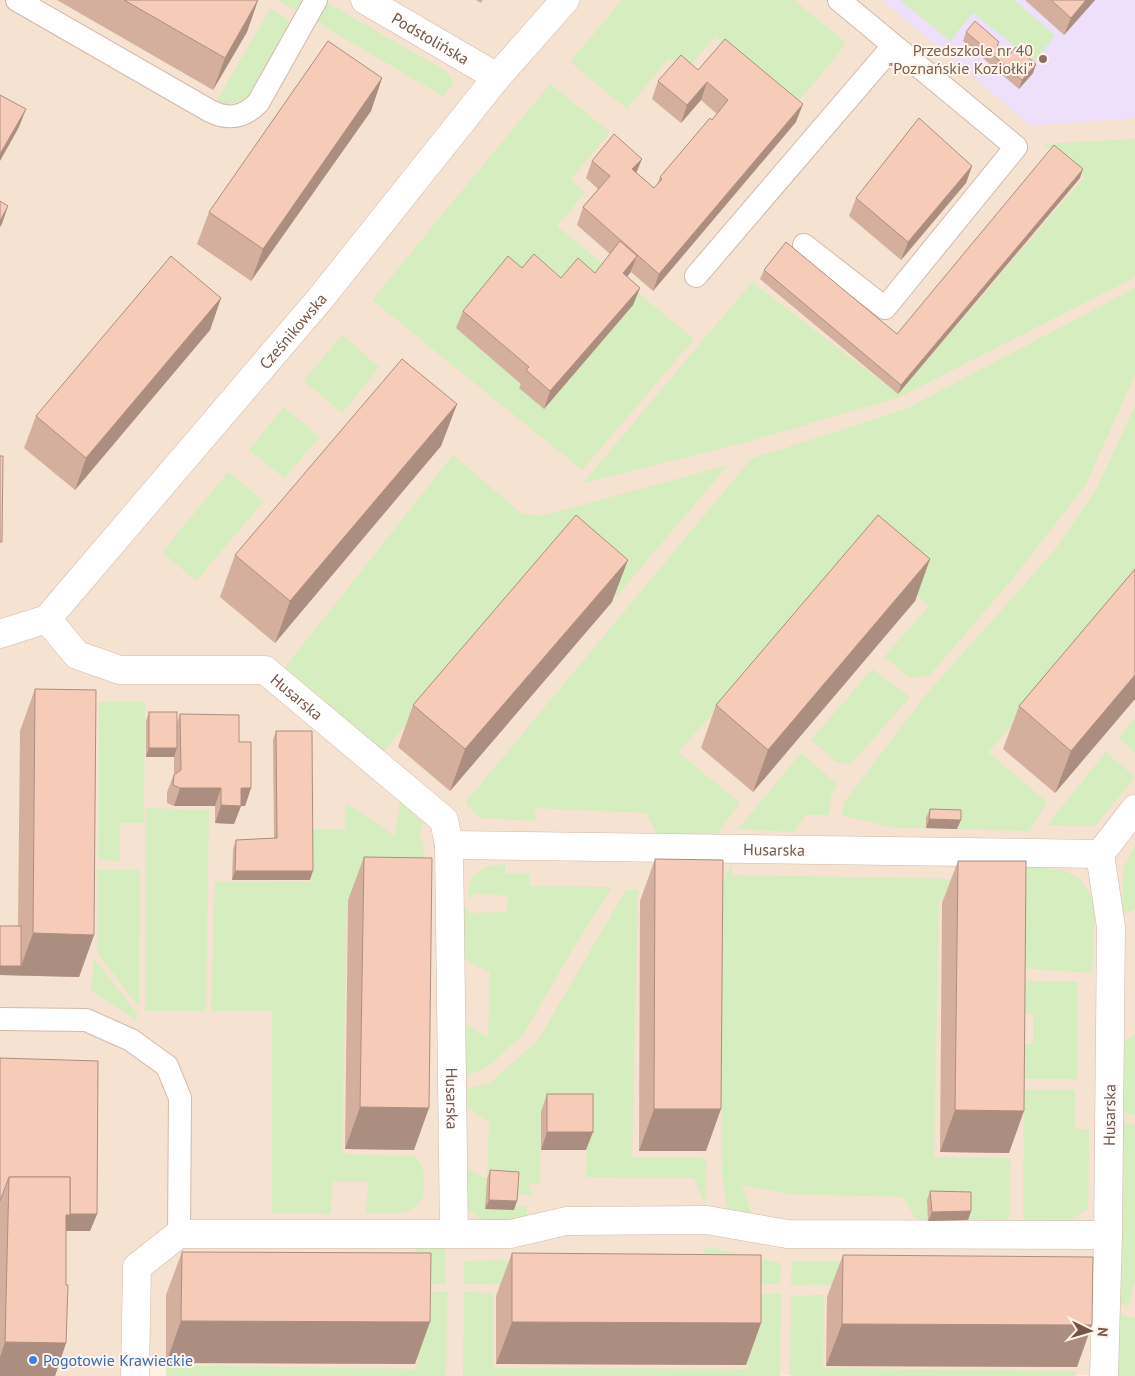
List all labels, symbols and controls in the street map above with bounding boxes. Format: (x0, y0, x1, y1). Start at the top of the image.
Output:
street label: Podstolińska (388, 8, 473, 69)
place label: Przedszkole nr 40 "Poznańskie Koziołki" (888, 40, 1033, 78)
marker: Przedszkole nr 40 "Poznańskie Koziołki" (1037, 53, 1049, 65)
street label: Cześnikowska (255, 289, 331, 373)
street label: Husarska (267, 669, 327, 724)
street label: Husarska (743, 839, 805, 860)
street label: Husarska (442, 1067, 463, 1130)
street label: Husarska (1099, 1084, 1119, 1146)
north arrow (1065, 1306, 1115, 1356)
text: N (1094, 1327, 1112, 1338)
place label: Pogotowie Krawieckie (43, 1350, 193, 1370)
marker: Pogotowie Krawieckie (27, 1354, 39, 1366)

